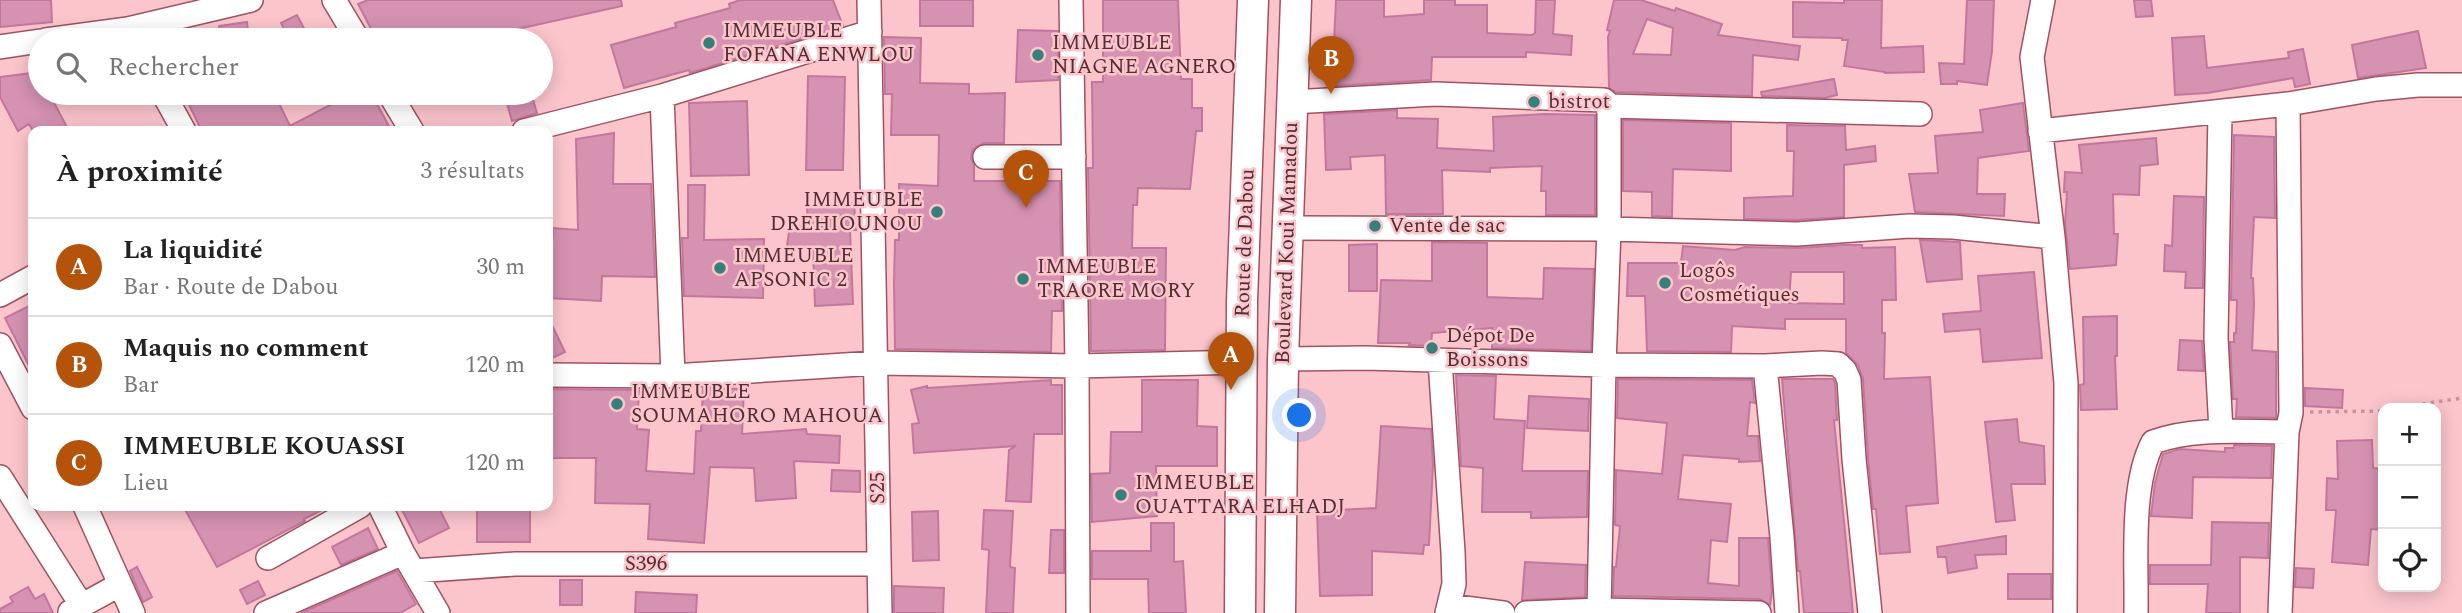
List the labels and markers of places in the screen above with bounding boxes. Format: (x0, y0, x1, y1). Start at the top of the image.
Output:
place label: IMMEUBLE FOFANA ENWLOU (723, 15, 915, 71)
place label: IMMEUBLE NIAGNE AGNERO (1052, 27, 1236, 83)
marker: IMMEUBLE FOFANA ENWLOU (701, 35, 717, 51)
pin: B (1308, 36, 1354, 94)
marker: IMMEUBLE NIAGNE AGNERO (1030, 47, 1046, 63)
place label: bistrot (1548, 86, 1610, 118)
marker: bistrot (1526, 94, 1542, 110)
pin: C (1003, 150, 1049, 208)
place label: IMMEUBLE DREHIOUNOU (770, 184, 923, 240)
marker: IMMEUBLE DREHIOUNOU (929, 204, 945, 220)
place label: Vente de sac (1389, 210, 1505, 242)
marker: Vente de sac (1367, 218, 1383, 234)
place label: IMMEUBLE APSONIC 2 (734, 240, 854, 296)
place label: IMMEUBLE TRAORE MORY (1037, 251, 1195, 307)
place label: Logôs Cosmétiques (1679, 255, 1800, 311)
marker: IMMEUBLE APSONIC 2 (712, 260, 728, 276)
marker: IMMEUBLE TRAORE MORY (1015, 271, 1031, 287)
marker: Logôs Cosmétiques (1657, 275, 1673, 291)
place label: Dépot De Boissons (1446, 320, 1535, 376)
pin: A (1208, 332, 1254, 390)
marker: Dépot De Boissons (1424, 340, 1440, 356)
place label: IMMEUBLE SOUMAHORO MAHOUA (631, 376, 884, 432)
marker: IMMEUBLE SOUMAHORO MAHOUA (609, 396, 625, 412)
place label: IMMEUBLE OUATTARA ELHADJ (1135, 467, 1346, 523)
marker: IMMEUBLE OUATTARA ELHADJ (1113, 487, 1129, 503)

